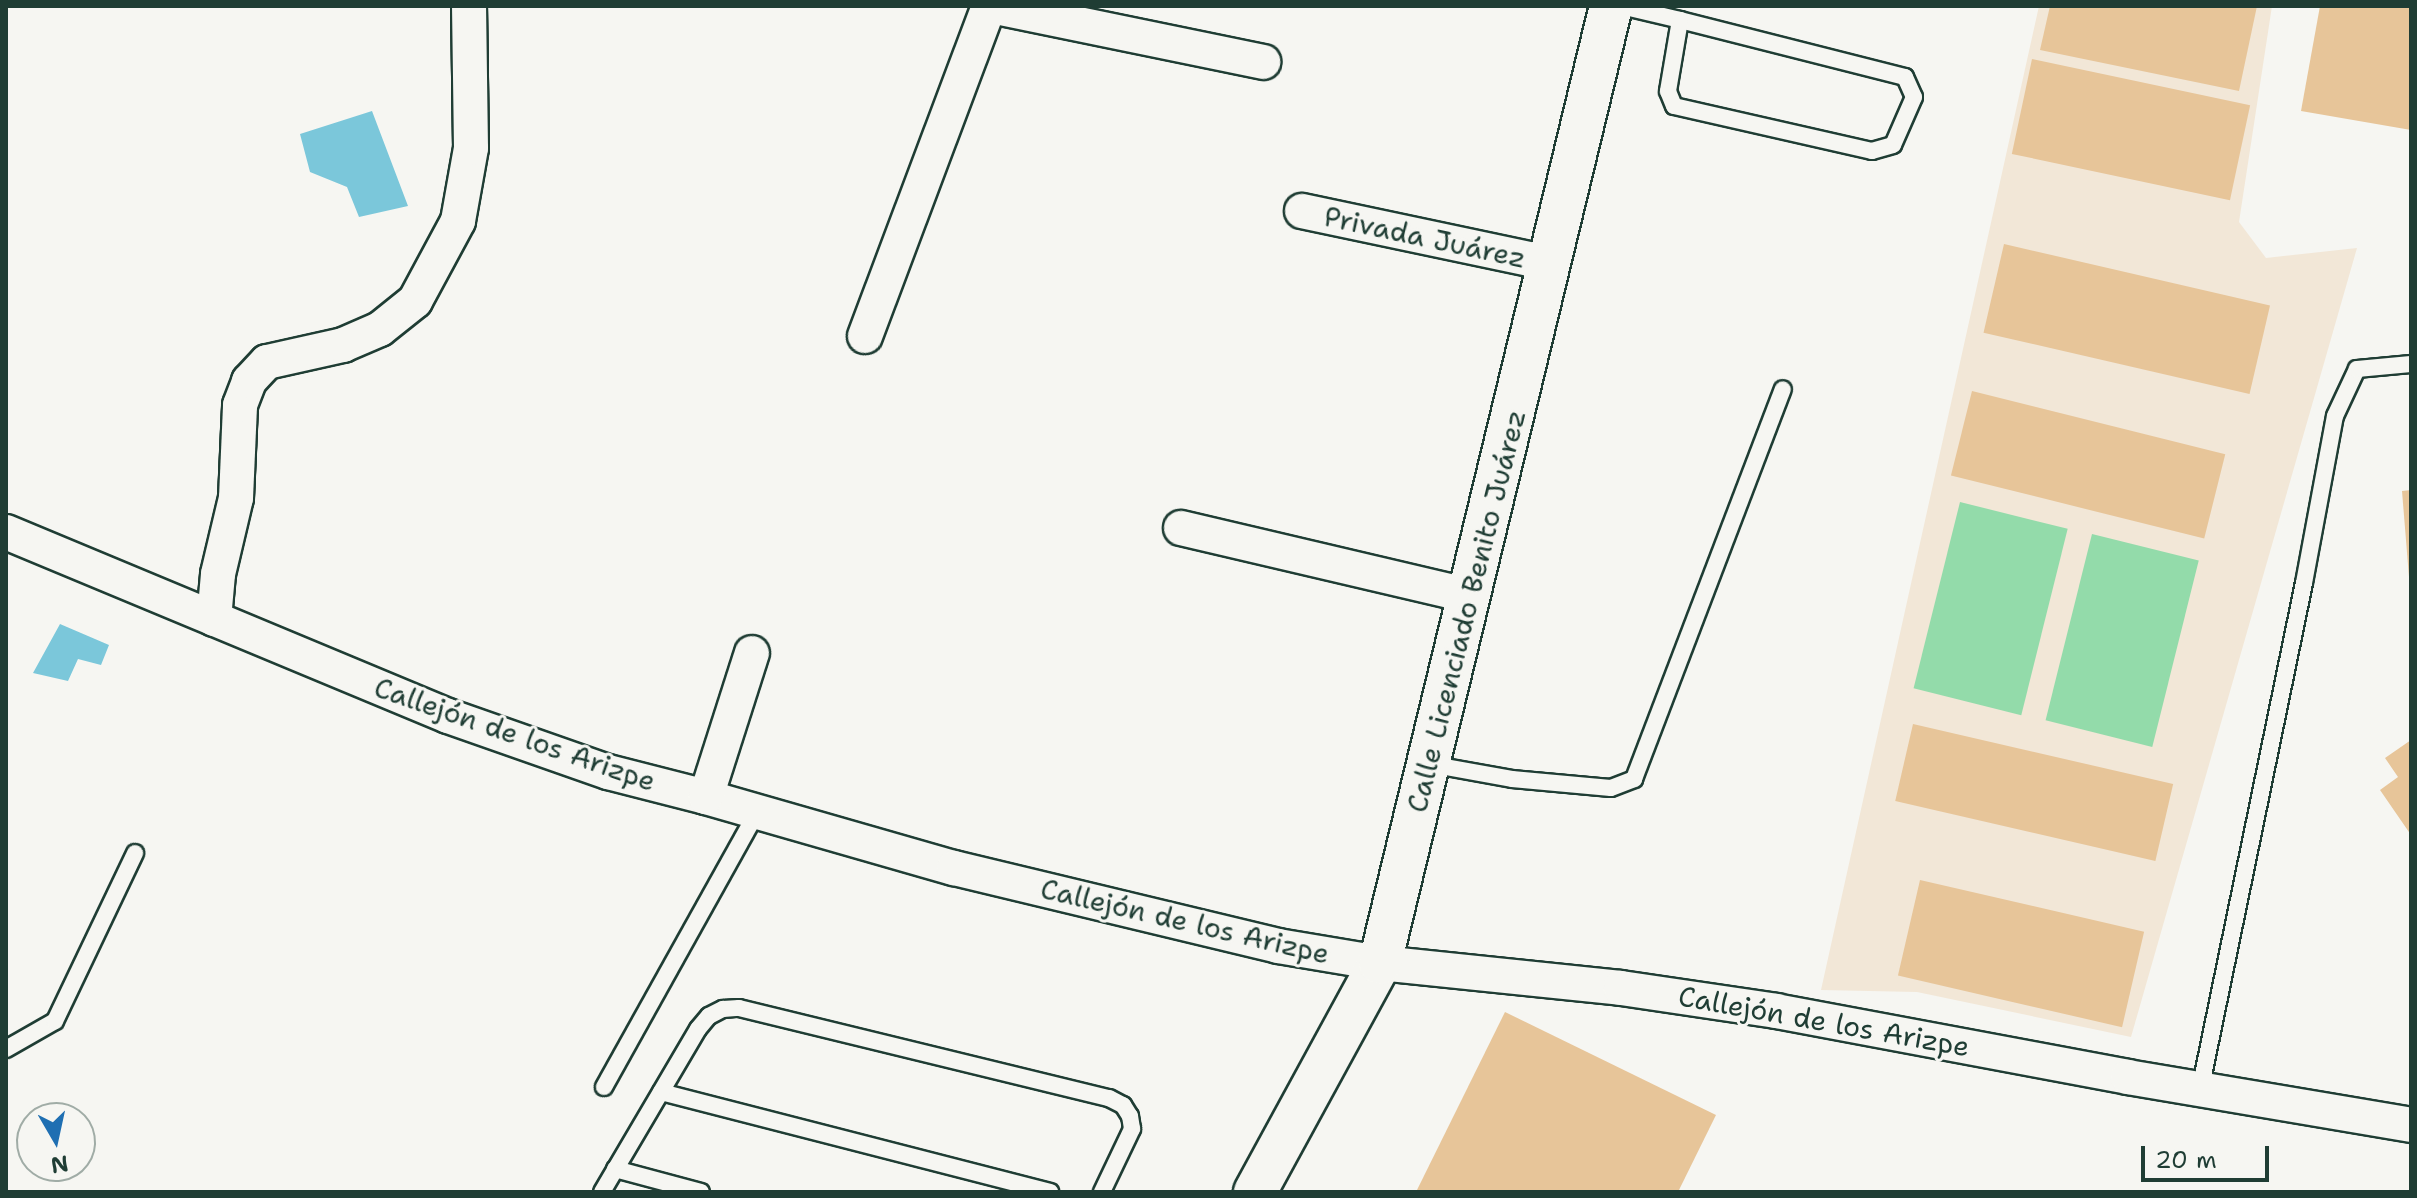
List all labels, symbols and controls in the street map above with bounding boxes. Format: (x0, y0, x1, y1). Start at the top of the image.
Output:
street label: Privada Juárez (1321, 199, 1529, 275)
street label: Calle Licenciado Benito Juárez (1400, 406, 1532, 816)
street label: Callejón de los Arizpe (370, 670, 660, 798)
street label: Callejón de los Arizpe (1037, 871, 1333, 971)
street label: Callejón de los Arizpe (1676, 979, 1972, 1063)
north arrow (16, 1102, 96, 1182)
scale bar (2145, 1130, 2273, 1180)
text: 20 m (2155, 1144, 2217, 1176)
text: N (49, 1149, 70, 1180)

